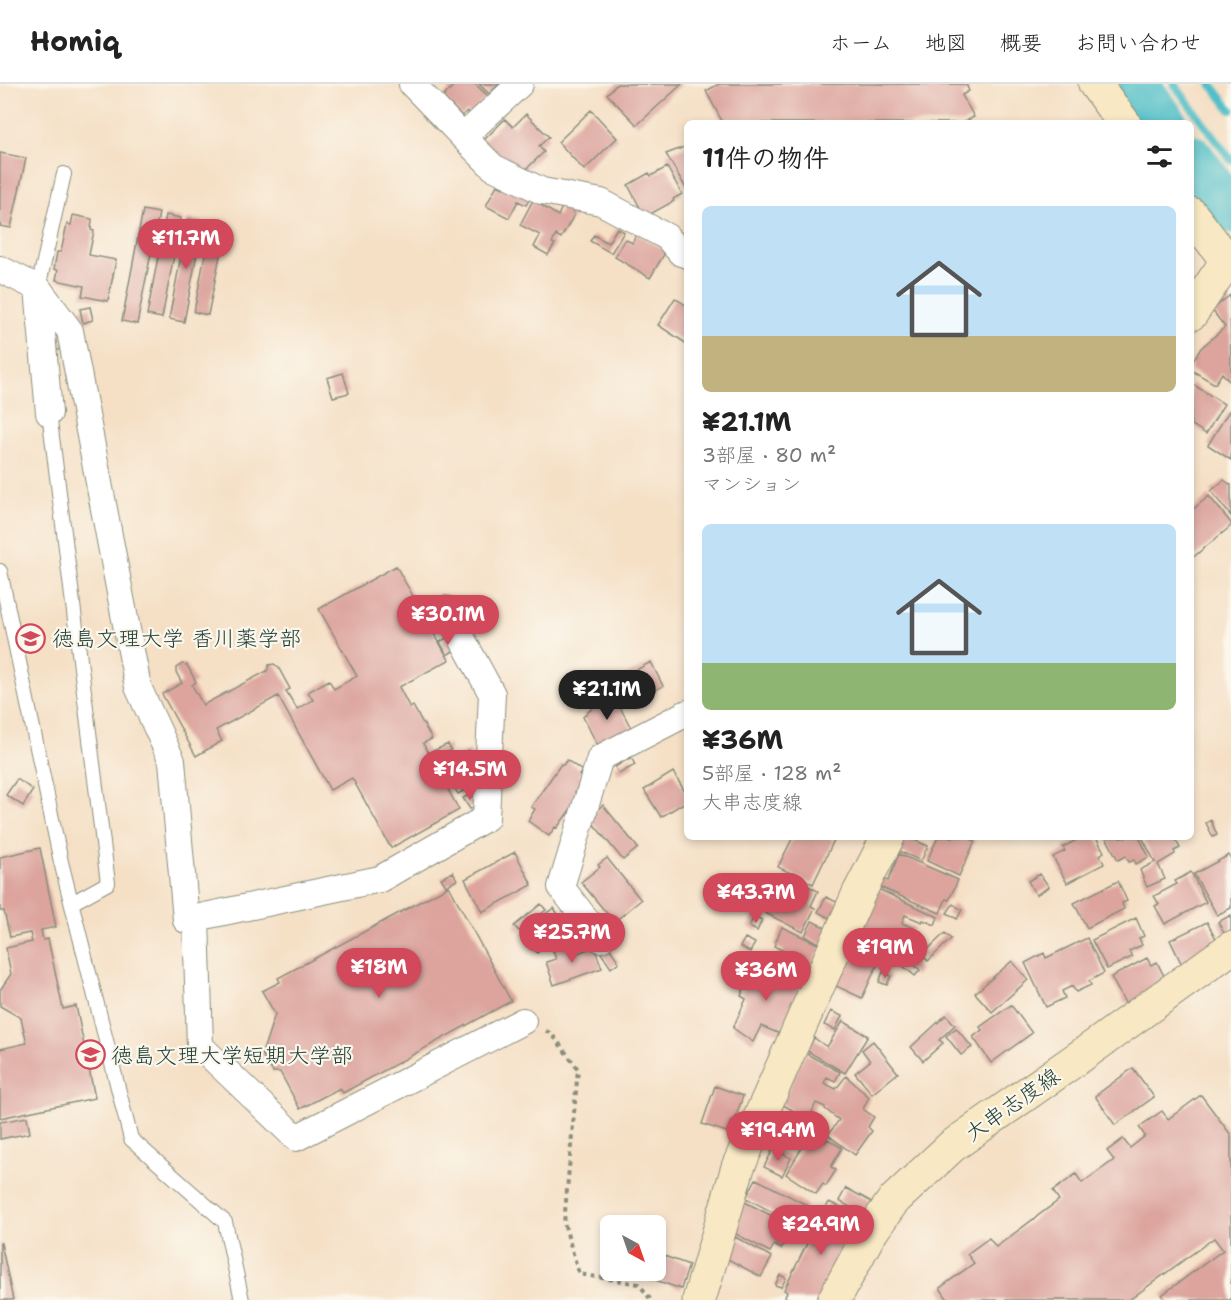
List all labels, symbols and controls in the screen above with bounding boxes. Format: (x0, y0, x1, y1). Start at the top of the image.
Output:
text: Homiq (30, 22, 120, 60)
text: ホーム (830, 29, 892, 57)
text: 地図 (925, 29, 967, 57)
text: 概要 (1000, 29, 1042, 57)
text: お問い合わせ (1075, 29, 1201, 57)
text: 11件の物件 (702, 140, 829, 175)
icon: filters (1143, 140, 1176, 173)
pin: ¥11.7M (137, 219, 235, 270)
text: ¥11.7M (152, 225, 220, 251)
icon: home (885, 245, 993, 353)
text: ¥21.1M (702, 404, 791, 439)
text: 3部屋 · 80 m² (702, 442, 836, 468)
text: マンション (702, 471, 801, 497)
icon: home (885, 563, 993, 671)
pin: ¥30.1M (399, 595, 497, 646)
text: ¥30.1M (411, 601, 485, 627)
school or university icon: 徳島文理大学 香川薬学部 (15, 622, 47, 654)
place label: 徳島文理大学 香川薬学部 (52, 624, 302, 653)
pin: ¥21.1M (558, 670, 656, 721)
text: ¥21.1M (573, 676, 641, 702)
text: ¥36M (702, 722, 783, 757)
pin: ¥14.5M (421, 750, 519, 801)
text: ¥14.5M (433, 756, 507, 782)
text: 5部屋 · 128 m² (702, 760, 842, 786)
text: 大串志度線 (702, 789, 802, 815)
pin: ¥43.7M (707, 873, 805, 924)
text: ¥43.7M (717, 879, 795, 905)
pin: ¥25.7M (523, 913, 621, 964)
text: ¥25.7M (533, 919, 611, 945)
pin: ¥19M (849, 928, 921, 979)
text: ¥19M (857, 934, 913, 960)
pin: ¥18M (343, 948, 415, 999)
pin: ¥36M (730, 951, 802, 1002)
text: ¥18M (350, 954, 408, 980)
text: ¥36M (735, 957, 797, 983)
school or university icon: 徳島文理大学短期大学部 (74, 1039, 106, 1071)
place label: 徳島文理大学短期大学部 (111, 1041, 353, 1070)
street label: 大串志度線 (959, 1061, 1066, 1148)
pin: ¥19.4M (729, 1111, 827, 1162)
text: ¥19.4M (740, 1117, 816, 1143)
pin: ¥24.9M (772, 1205, 870, 1256)
text: ¥24.9M (782, 1211, 860, 1237)
north arrow (600, 1215, 666, 1281)
map controls (600, 1215, 666, 1281)

